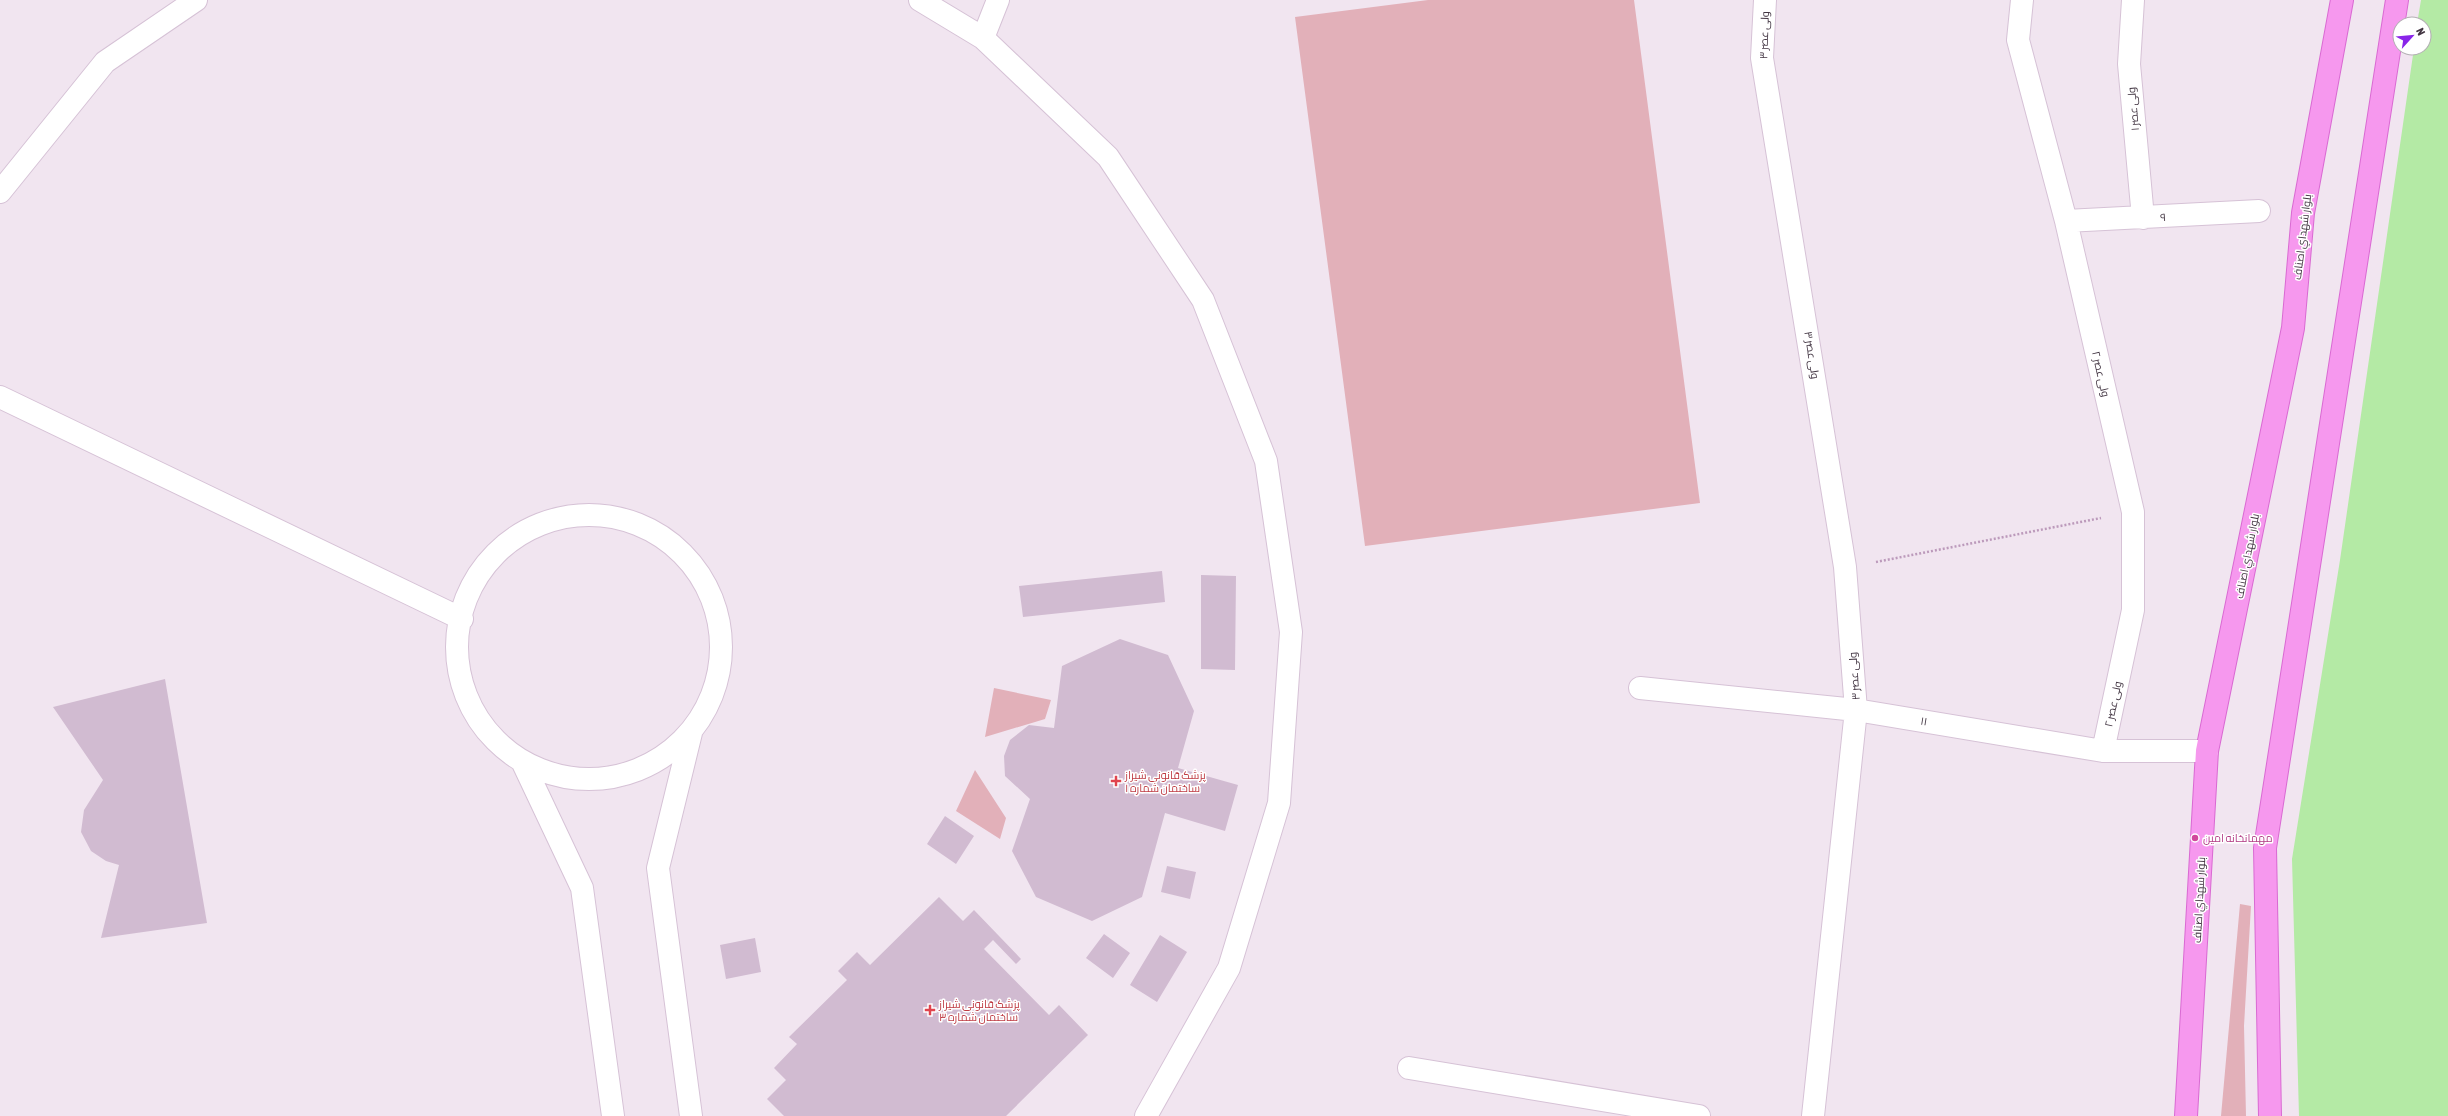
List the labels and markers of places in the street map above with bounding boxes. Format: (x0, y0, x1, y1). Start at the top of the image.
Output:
place label: پزشک قانونی شیراز ساختمان شماره ۱ (1124, 769, 1206, 795)
marker: پزشک قانونی شیراز ساختمان شماره ۱ (1110, 775, 1122, 787)
place label: مهمانخانه امین (2203, 832, 2273, 845)
marker: مهمانخانه امین (2190, 833, 2200, 843)
place label: پزشک قانونی شیراز ساختمان شماره ٣ (938, 998, 1020, 1024)
marker: پزشک قانونی شیراز ساختمان شماره ٣ (924, 1004, 936, 1016)

